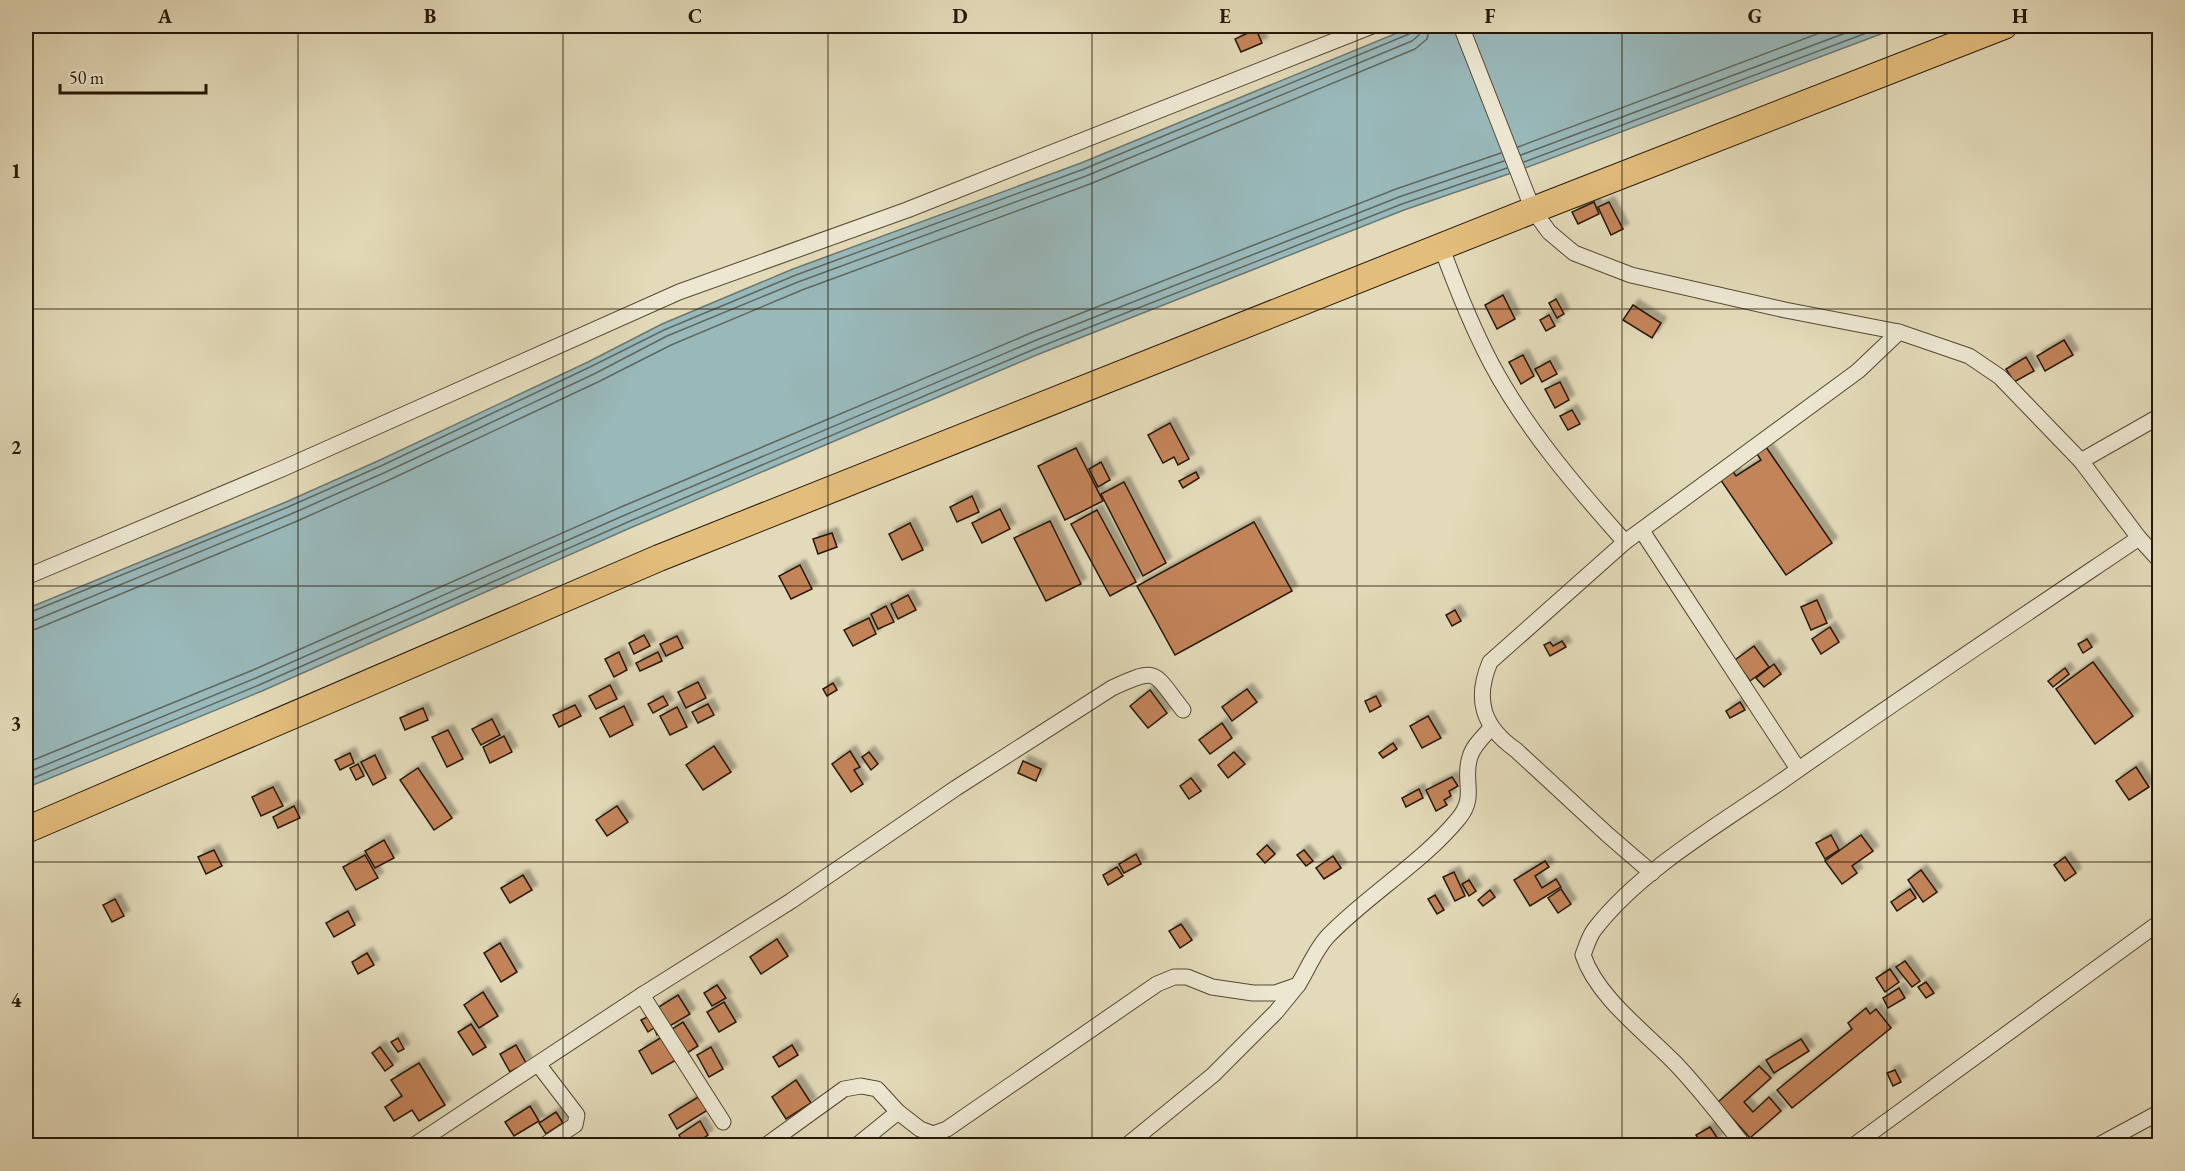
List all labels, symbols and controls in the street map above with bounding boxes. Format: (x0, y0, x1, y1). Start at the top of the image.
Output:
text: A (157, 3, 173, 29)
text: B (424, 3, 436, 29)
text: C (688, 3, 702, 29)
text: D (952, 3, 968, 29)
text: E (1219, 3, 1231, 29)
text: F (1485, 3, 1496, 29)
text: G (1748, 3, 1762, 29)
text: H (2012, 3, 2028, 29)
scale bar (60, 57, 206, 95)
text: 50 m (69, 66, 104, 89)
text: 1 (11, 158, 21, 184)
text: 2 (11, 434, 22, 460)
text: 3 (11, 710, 21, 736)
text: 4 (11, 987, 22, 1013)

